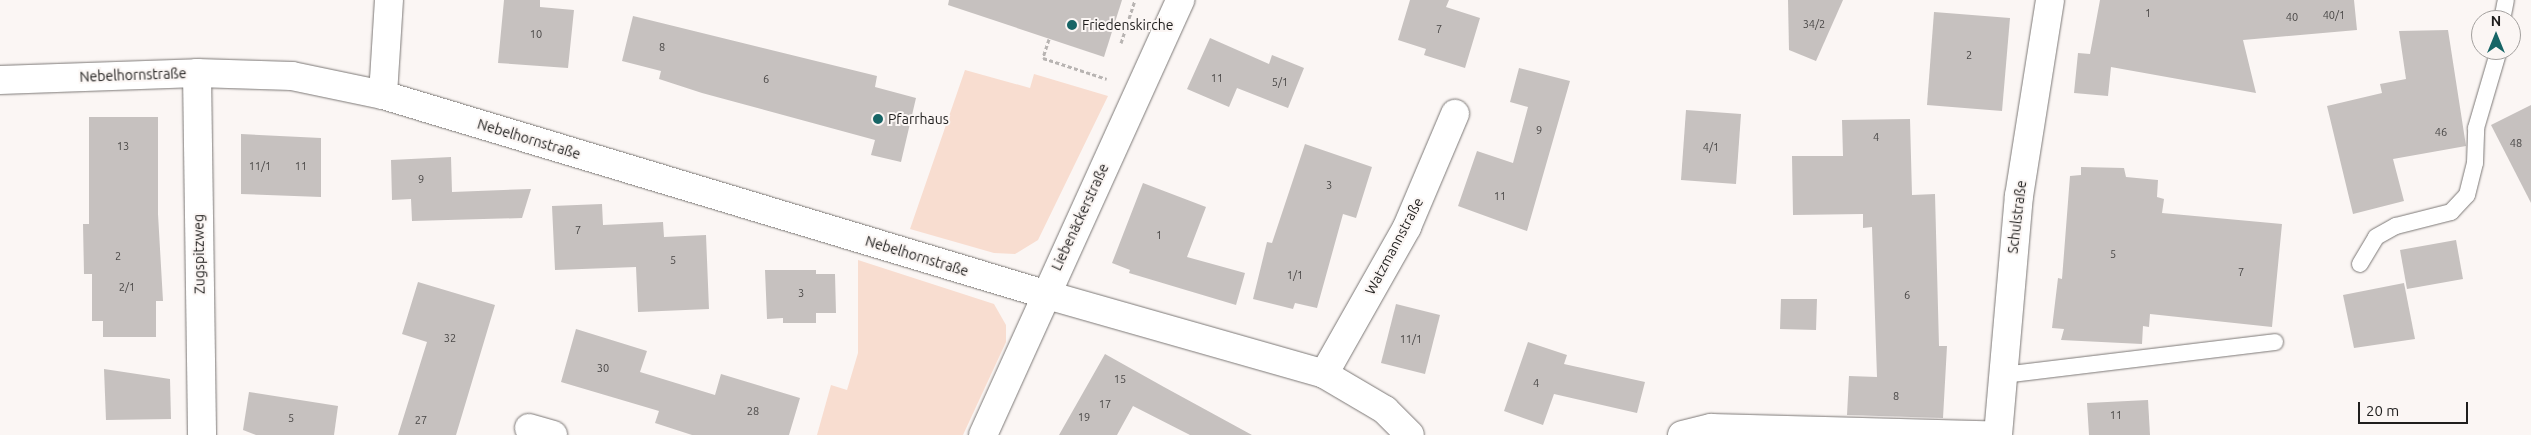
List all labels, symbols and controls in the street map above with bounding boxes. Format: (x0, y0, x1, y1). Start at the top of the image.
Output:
house number: 1 (2145, 6, 2151, 20)
house number: 40/1 (2323, 8, 2345, 22)
house number: 40 (2286, 10, 2298, 24)
north arrow (2471, 10, 2521, 60)
text: N (2491, 13, 2501, 29)
place label: Friedenskirche (1082, 17, 1174, 33)
house number: 34/2 (1803, 17, 1825, 31)
marker: Friedenskirche (1066, 19, 1078, 31)
house number: 7 (1436, 22, 1442, 36)
house number: 10 (530, 27, 542, 41)
house number: 8 (659, 40, 665, 54)
house number: 2 (1966, 48, 1972, 62)
street label: Nebelhornstraße (79, 65, 187, 85)
house number: 11 (1211, 71, 1223, 85)
house number: 6 (763, 72, 769, 86)
house number: 5/1 (1272, 75, 1288, 89)
place label: Pfarrhaus (888, 111, 949, 127)
marker: Pfarrhaus (872, 113, 884, 125)
street label: Nebelhornstraße (475, 115, 583, 163)
house number: 9 (1536, 123, 1542, 137)
house number: 46 (2435, 125, 2447, 139)
house number: 4 (1873, 130, 1879, 144)
house number: 48 (2510, 136, 2522, 150)
house number: 13 (117, 139, 129, 153)
house number: 4/1 (1703, 140, 1719, 154)
house number: 11/1 (249, 159, 271, 173)
house number: 11 (295, 159, 307, 173)
street label: Liebenäckerstraße (1048, 161, 1112, 273)
house number: 9 (418, 172, 424, 186)
house number: 3 (1326, 178, 1332, 192)
street label: Schulstraße (2004, 179, 2030, 255)
house number: 11 (1494, 189, 1506, 203)
street label: Watzmannstraße (1361, 195, 1427, 297)
street label: Zugspitzweg (190, 214, 208, 294)
house number: 7 (575, 223, 581, 237)
house number: 1 (1156, 228, 1162, 242)
street label: Nebelhornstraße (863, 232, 971, 280)
house number: 5 (2110, 247, 2116, 261)
house number: 2 (115, 249, 121, 263)
house number: 5 (670, 253, 676, 267)
house number: 7 (2238, 265, 2244, 279)
house number: 1/1 (1287, 268, 1303, 282)
house number: 2/1 (119, 280, 135, 294)
house number: 3 (798, 286, 804, 300)
house number: 6 (1904, 288, 1910, 302)
house number: 32 (444, 331, 456, 345)
house number: 11/1 (1400, 332, 1422, 346)
house number: 30 (597, 361, 609, 375)
house number: 15 (1114, 372, 1126, 386)
house number: 4 (1533, 376, 1539, 390)
house number: 8 (1893, 389, 1899, 403)
scale bar (2361, 392, 2471, 424)
house number: 17 (1099, 397, 1111, 411)
text: 20 m (2366, 402, 2399, 419)
house number: 28 (747, 404, 759, 418)
house number: 11 (2110, 408, 2122, 422)
house number: 19 (1078, 410, 1090, 424)
house number: 5 (288, 411, 294, 425)
house number: 27 (415, 413, 427, 427)

